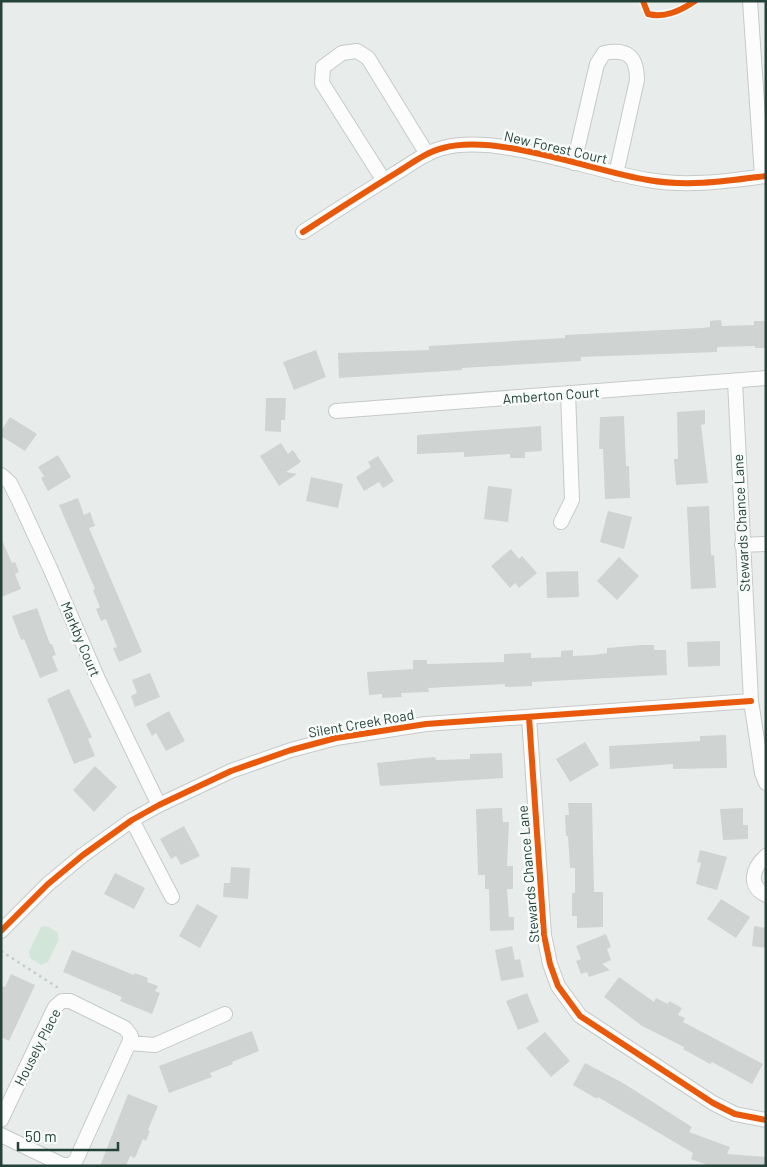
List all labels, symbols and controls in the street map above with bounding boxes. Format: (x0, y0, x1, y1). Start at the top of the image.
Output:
street label: New Forest Court (503, 127, 609, 167)
street label: Amberton Court (502, 383, 600, 407)
street label: Stewards Chance Lane (729, 454, 753, 592)
street label: Markby Court (58, 599, 104, 679)
street label: Silent Creek Road (307, 705, 415, 741)
street label: Stewards Chance Lane (514, 805, 542, 943)
street label: Housely Place (10, 1006, 64, 1088)
scale bar (18, 1120, 118, 1152)
text: 50 m (25, 1127, 57, 1145)

